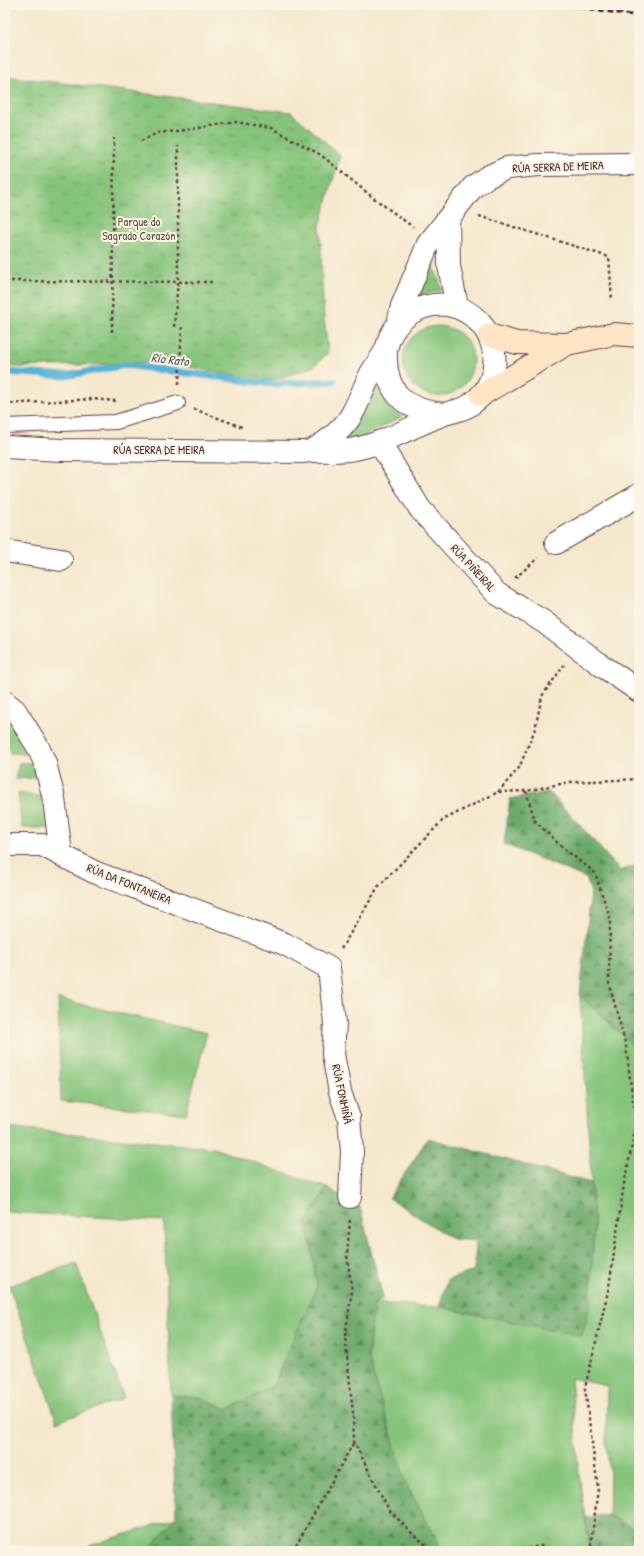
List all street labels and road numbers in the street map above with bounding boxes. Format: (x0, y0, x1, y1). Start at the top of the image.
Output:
street label: RÚA SERRA DE MEIRA (512, 156, 604, 177)
street label: RÚA SERRA DE MEIRA (113, 441, 205, 458)
street label: RÚA PIÑEIRAL (447, 540, 500, 596)
street label: RÚA DA FONTANEIRA (84, 859, 174, 908)
street label: RÚA FONMIÑÁ (328, 1063, 357, 1125)

